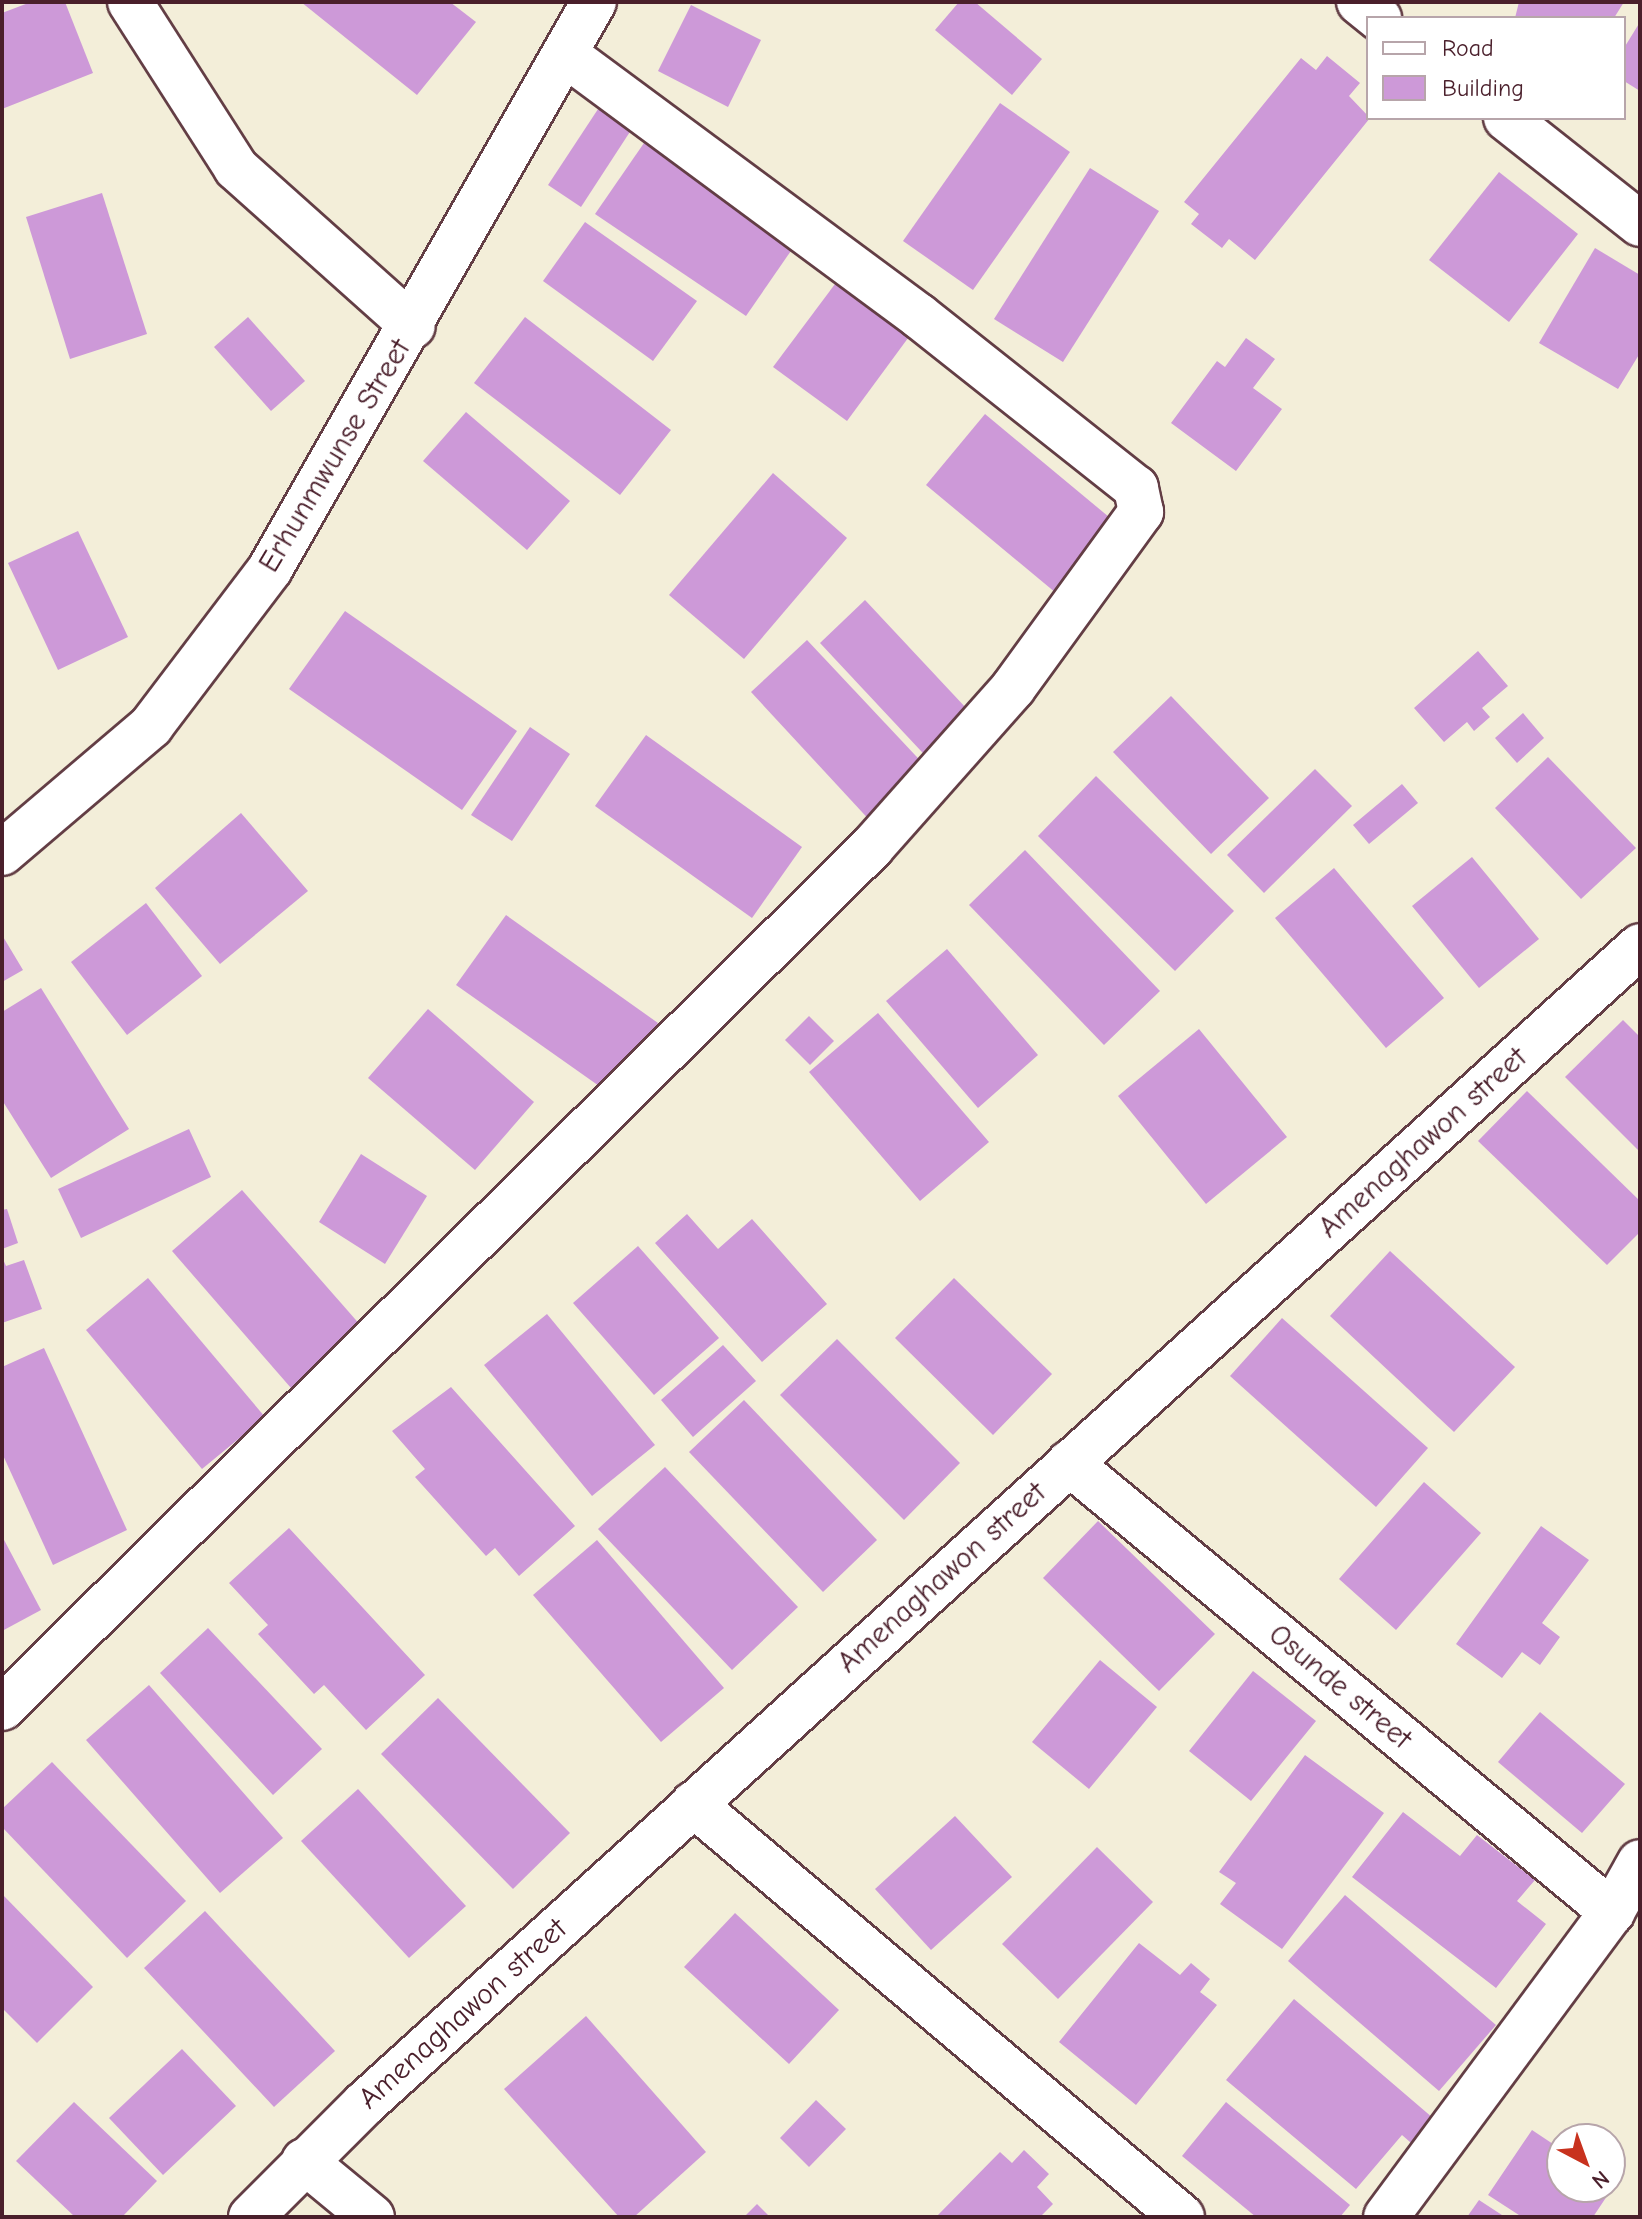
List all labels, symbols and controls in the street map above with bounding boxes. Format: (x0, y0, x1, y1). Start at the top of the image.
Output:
legend (1366, 16, 1626, 120)
text: Road (1442, 34, 1494, 62)
text: Building (1442, 74, 1524, 102)
street label: Erhunmwunse Street (251, 333, 419, 579)
street label: Amenaghawon street (1311, 1040, 1535, 1246)
street label: Amenaghawon street (830, 1475, 1054, 1681)
street label: Osunde street (1261, 1617, 1419, 1757)
street label: Amenaghawon street (351, 1911, 575, 2117)
north arrow (1546, 2123, 1626, 2203)
text: N (1586, 2165, 1614, 2194)

